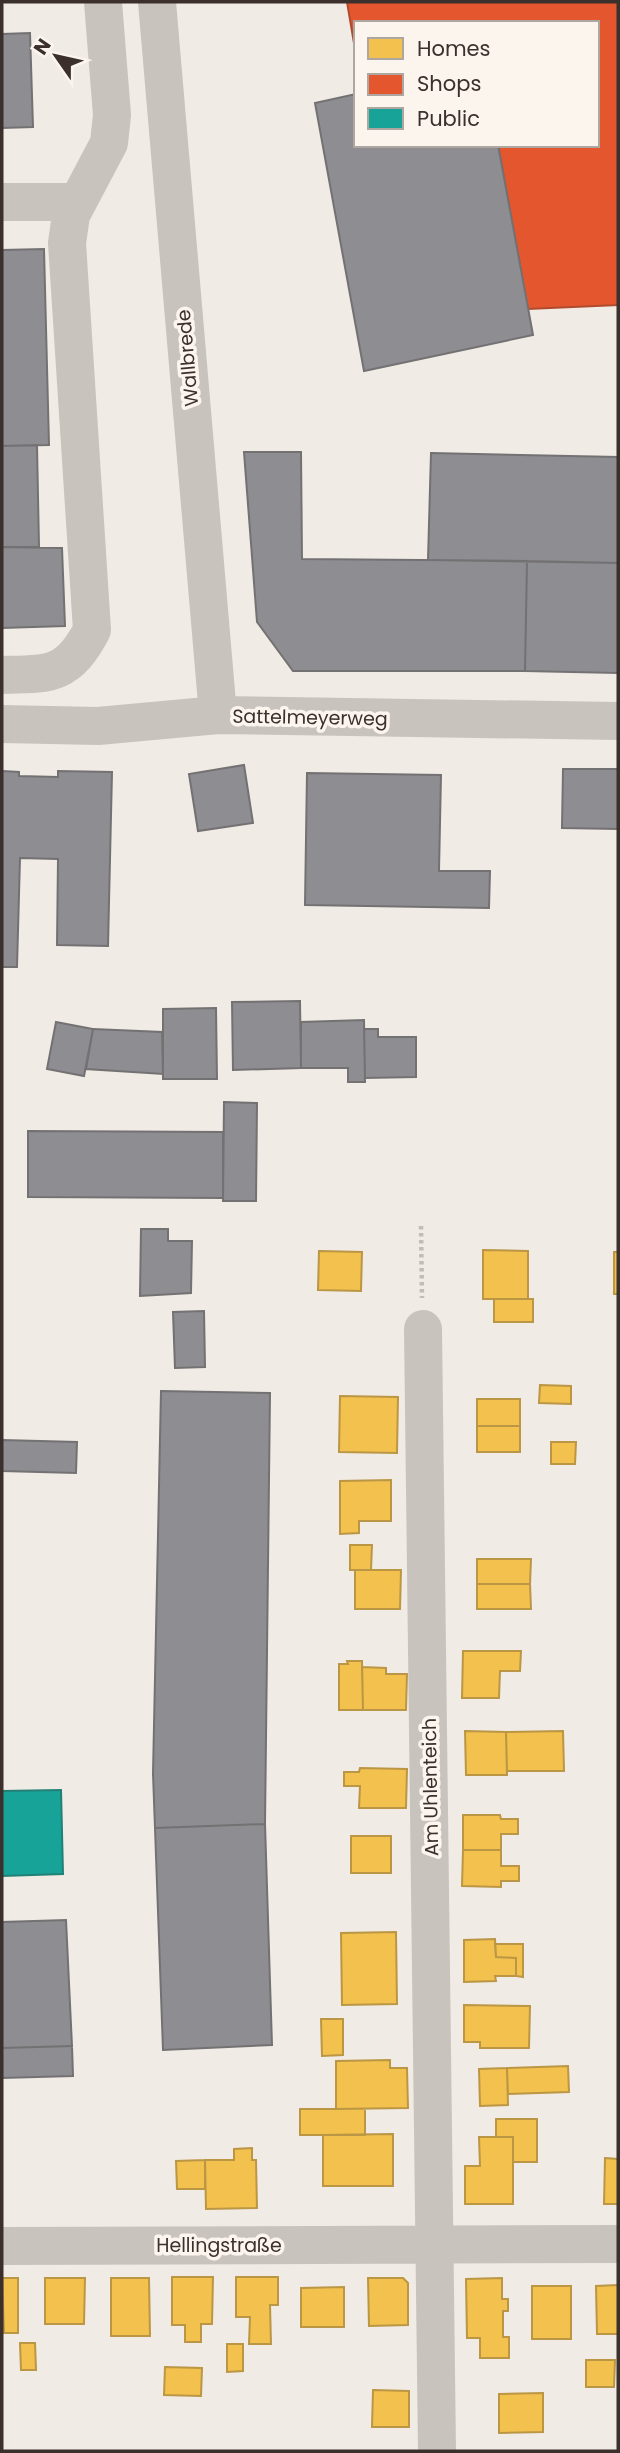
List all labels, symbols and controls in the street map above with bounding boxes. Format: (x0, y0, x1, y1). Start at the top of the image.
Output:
north arrow (21, 21, 91, 91)
legend (354, 21, 599, 147)
text: N (27, 33, 58, 60)
text: Homes (417, 34, 491, 63)
text: Shops (417, 69, 481, 98)
text: Public (417, 104, 480, 133)
street label: Wallbrede (170, 308, 205, 407)
street label: Sattelmeyerweg (232, 703, 388, 732)
street label: Am Uhlenteich (416, 1718, 445, 1856)
street label: Hellingstraße (156, 2232, 282, 2259)

